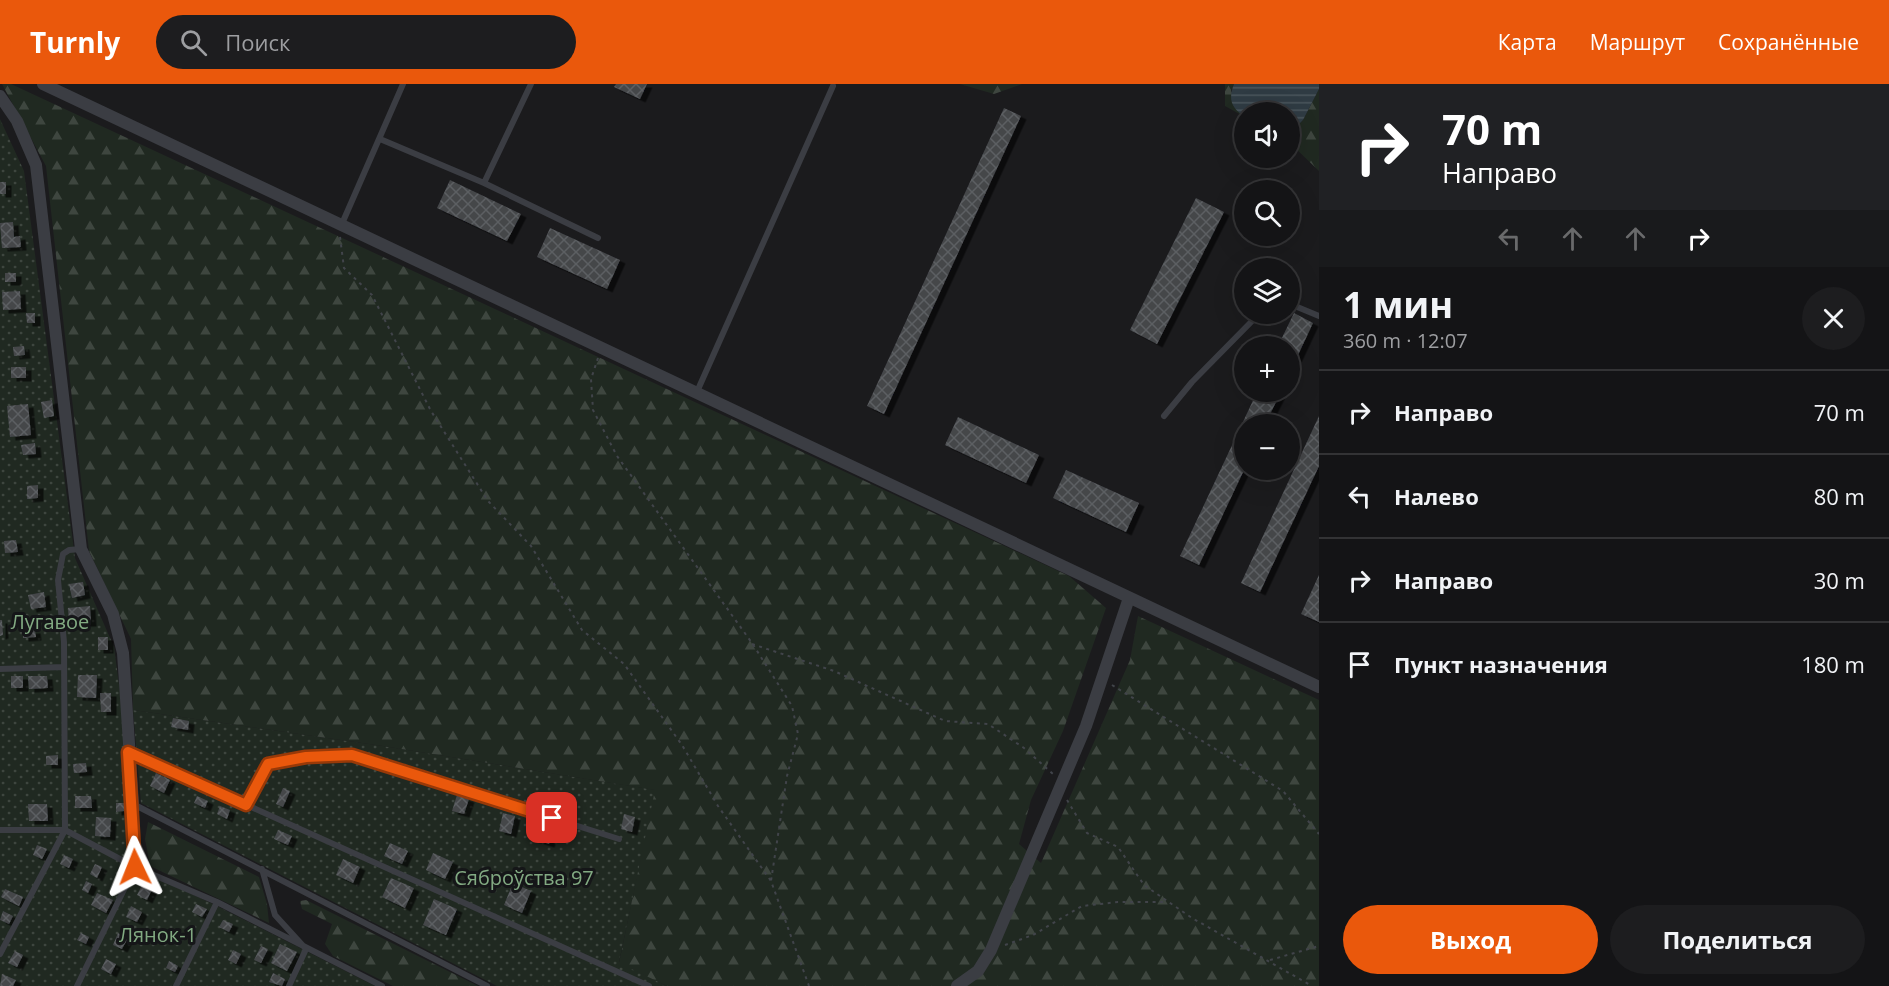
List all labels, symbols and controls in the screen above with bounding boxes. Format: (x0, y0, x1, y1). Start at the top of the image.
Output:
search box (156, 15, 576, 69)
text: Turnly (30, 23, 120, 61)
icon: search (177, 26, 210, 59)
text: Поиск (225, 27, 290, 57)
text: Карта (1498, 28, 1557, 56)
text: Маршрут (1590, 28, 1685, 56)
text: Сохранённые (1718, 28, 1859, 56)
text: 70 m (1442, 100, 1542, 157)
map controls (1234, 102, 1300, 480)
button: sound (1234, 102, 1300, 168)
icon: right (1343, 108, 1421, 186)
text: Направо (1442, 154, 1557, 191)
button: search (1234, 180, 1300, 246)
icon: left (1493, 222, 1526, 255)
icon: ahead (1556, 222, 1589, 255)
icon: ahead (1619, 222, 1652, 255)
icon: right (1682, 222, 1715, 255)
button: layers (1234, 258, 1300, 324)
text: 1 мин (1343, 280, 1453, 329)
button: close (1802, 287, 1865, 350)
text: 360 m · 12:07 (1343, 327, 1468, 354)
button: + (1234, 336, 1300, 402)
icon: right (1343, 396, 1376, 429)
text: Направо (1394, 397, 1493, 427)
text: 70 m (1814, 397, 1865, 427)
button: − (1234, 414, 1300, 480)
icon: left (1343, 480, 1376, 513)
text: Налево (1394, 481, 1479, 511)
text: 80 m (1814, 481, 1865, 511)
icon: right (1343, 564, 1376, 597)
text: Направо (1394, 565, 1493, 595)
text: 30 m (1814, 565, 1865, 595)
park label: Лугавое (11, 608, 89, 635)
icon: arrive (1343, 648, 1376, 681)
text: Пункт назначения (1394, 649, 1608, 679)
text: 180 m (1801, 649, 1865, 679)
pin (526, 792, 577, 843)
icon: arrive (535, 801, 568, 834)
position arrow (103, 835, 167, 899)
park label: Сяброўства 97 (454, 864, 594, 891)
button: Выход (1343, 905, 1598, 974)
button: Поделиться (1610, 905, 1865, 974)
park label: Лянок-1 (119, 921, 197, 948)

